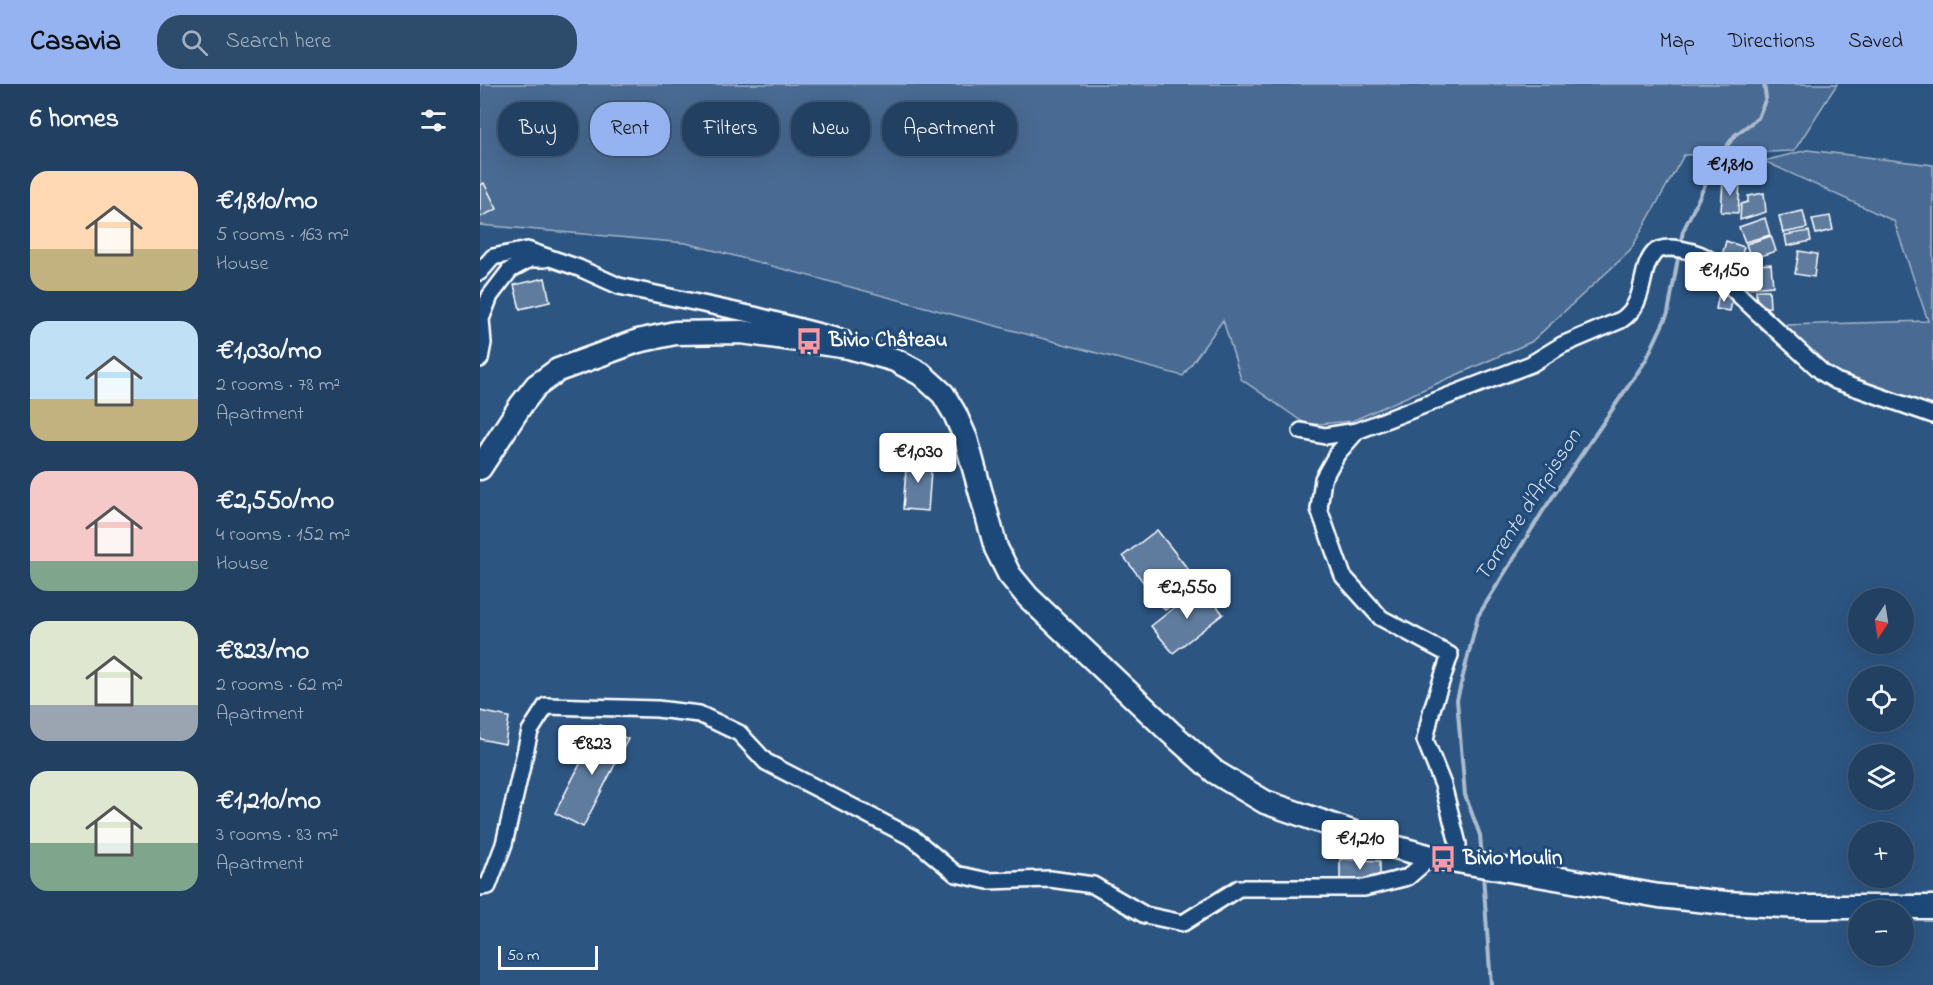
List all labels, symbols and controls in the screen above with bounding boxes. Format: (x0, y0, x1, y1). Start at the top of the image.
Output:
search box (157, 15, 577, 69)
text: Casavia (30, 22, 121, 63)
icon: search (178, 26, 211, 59)
text: Search here (226, 26, 331, 58)
text: Map (1659, 27, 1695, 57)
text: Directions (1728, 27, 1815, 57)
text: Saved (1848, 27, 1903, 57)
text: 6 homes (30, 101, 119, 139)
chip: Buy (498, 102, 578, 156)
chip: Rent (590, 102, 670, 156)
chip: Filters (682, 102, 779, 156)
chip: New (791, 102, 870, 156)
chip: Apartment (882, 102, 1017, 156)
icon: filters (417, 104, 450, 137)
pin: €1,810 (1681, 146, 1779, 197)
text: €1,810 (1707, 151, 1753, 180)
text: €1,810/mo (216, 183, 318, 221)
icon: home (78, 195, 150, 267)
text: 5 rooms · 163 m² (216, 221, 349, 250)
text: House (216, 250, 269, 279)
pin: €1,150 (1675, 252, 1773, 303)
text: €1,150 (1699, 257, 1749, 286)
bus stop icon: Bivio Château (794, 326, 824, 356)
place label: Bivio Château (828, 326, 948, 356)
text: €1,030/mo (216, 333, 322, 371)
icon: home (78, 345, 150, 417)
text: 2 rooms · 78 m² (216, 371, 340, 400)
text: Apartment (216, 400, 304, 429)
water label: Torrente d'Arpisson (1468, 423, 1591, 588)
pin: €1,030 (869, 433, 967, 484)
text: €1,030 (893, 438, 943, 467)
text: €2,550/mo (216, 483, 334, 521)
icon: home (78, 495, 150, 567)
text: 4 rooms · 152 m² (216, 521, 350, 550)
text: House (216, 550, 269, 579)
pin: €2,550 (1138, 569, 1236, 620)
text: €2,550 (1158, 574, 1216, 603)
north arrow (1848, 588, 1914, 654)
map controls (1848, 588, 1914, 966)
text: €823/mo (216, 633, 309, 671)
icon: home (78, 645, 150, 717)
button: locate (1848, 666, 1914, 732)
text: 2 rooms · 62 m² (216, 671, 343, 700)
text: Apartment (216, 700, 304, 729)
pin: €823 (556, 725, 628, 776)
text: €823 (572, 730, 612, 759)
button: layers (1848, 744, 1914, 810)
text: €1,210/mo (216, 783, 321, 821)
icon: home (78, 795, 150, 867)
pin: €1,210 (1311, 820, 1409, 871)
text: 3 rooms · 83 m² (216, 821, 338, 850)
button: + (1848, 822, 1914, 888)
text: €1,210 (1336, 825, 1384, 854)
bus stop icon: Bivio Moulin (1428, 844, 1458, 874)
place label: Bivio Moulin (1462, 844, 1562, 874)
text: Apartment (216, 850, 304, 879)
button: − (1848, 900, 1914, 966)
scale bar (498, 943, 598, 970)
text: 50 m (507, 944, 539, 968)

